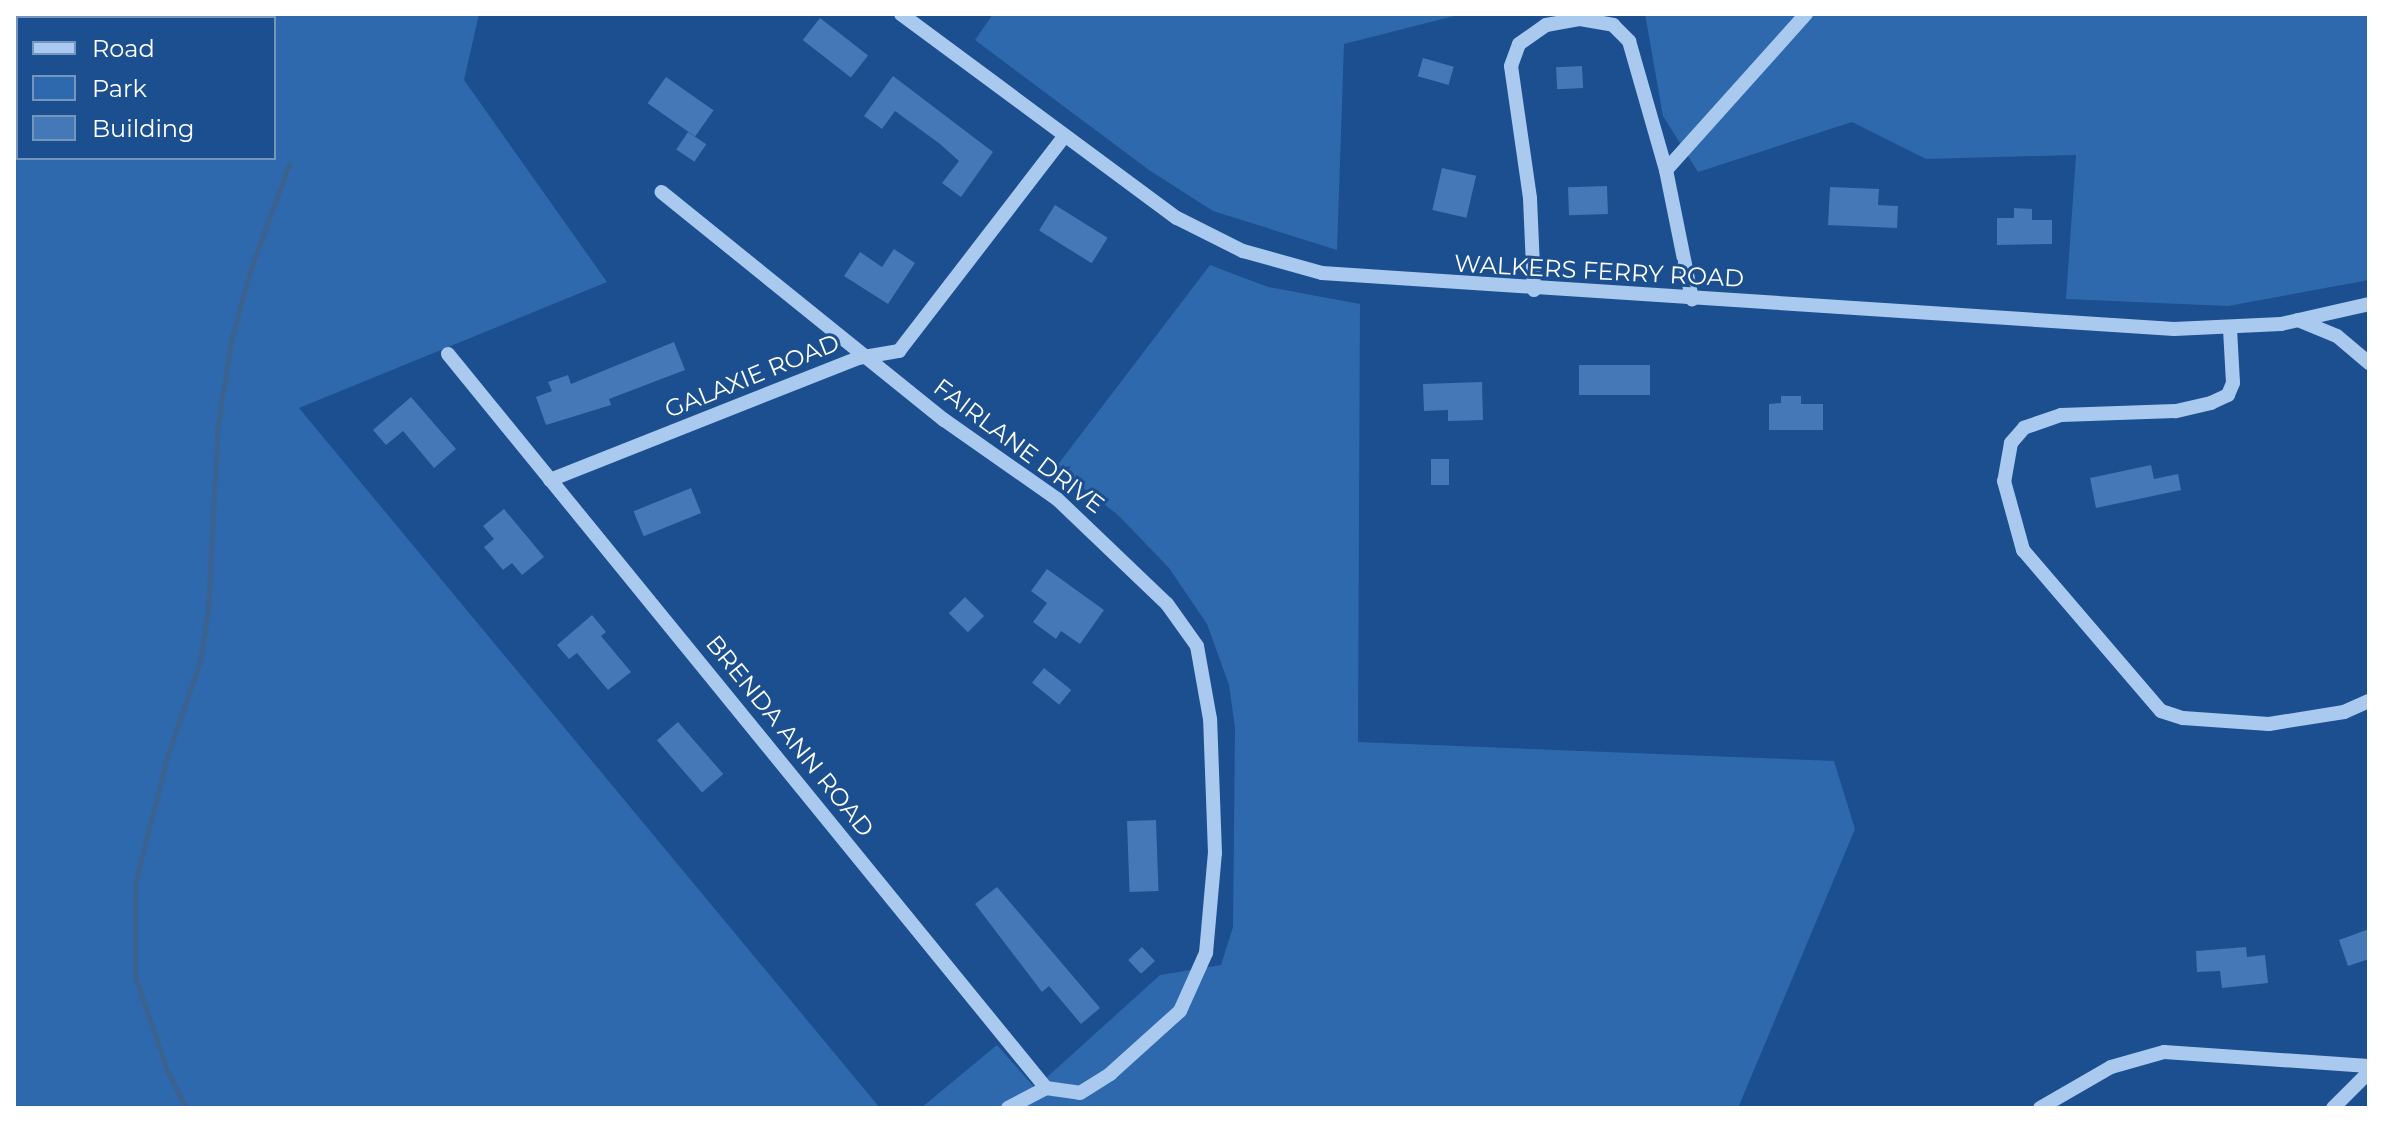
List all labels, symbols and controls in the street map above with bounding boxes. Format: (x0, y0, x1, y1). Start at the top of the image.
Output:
legend (16, 16, 276, 160)
text: Road (92, 34, 155, 63)
text: Park (92, 74, 147, 103)
text: Building (92, 114, 195, 143)
street label: WALKERS FERRY ROAD (1453, 249, 1745, 293)
street label: GALAXIE ROAD (661, 328, 843, 424)
street label: FAIRLANE DRIVE (928, 373, 1110, 519)
street label: BRENDA ANN ROAD (700, 629, 880, 843)

